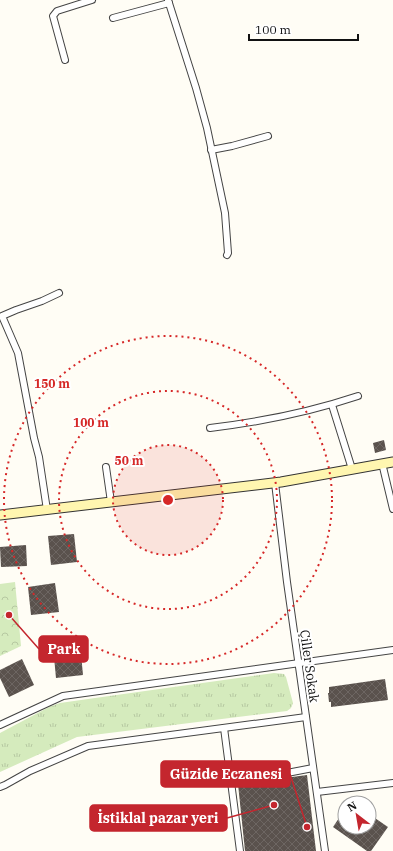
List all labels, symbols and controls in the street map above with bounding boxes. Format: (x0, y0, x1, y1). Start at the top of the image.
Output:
scale bar (249, 16, 358, 42)
text: 100 m (255, 22, 291, 37)
text: 150 m (34, 376, 70, 391)
text: 100 m (73, 415, 109, 430)
text: 50 m (115, 453, 144, 468)
centre of rings (161, 493, 175, 507)
street label: Çiller Sokak (296, 629, 323, 704)
callout: Park (39, 636, 88, 662)
text: Park (48, 640, 81, 658)
callout: Güzide Eczanesi (161, 761, 290, 787)
text: Güzide Eczanesi (170, 765, 283, 783)
north arrow (337, 795, 377, 835)
text: N (345, 798, 359, 815)
callout: İstiklal pazar yeri (90, 805, 227, 831)
text: İstiklal pazar yeri (97, 809, 219, 827)

